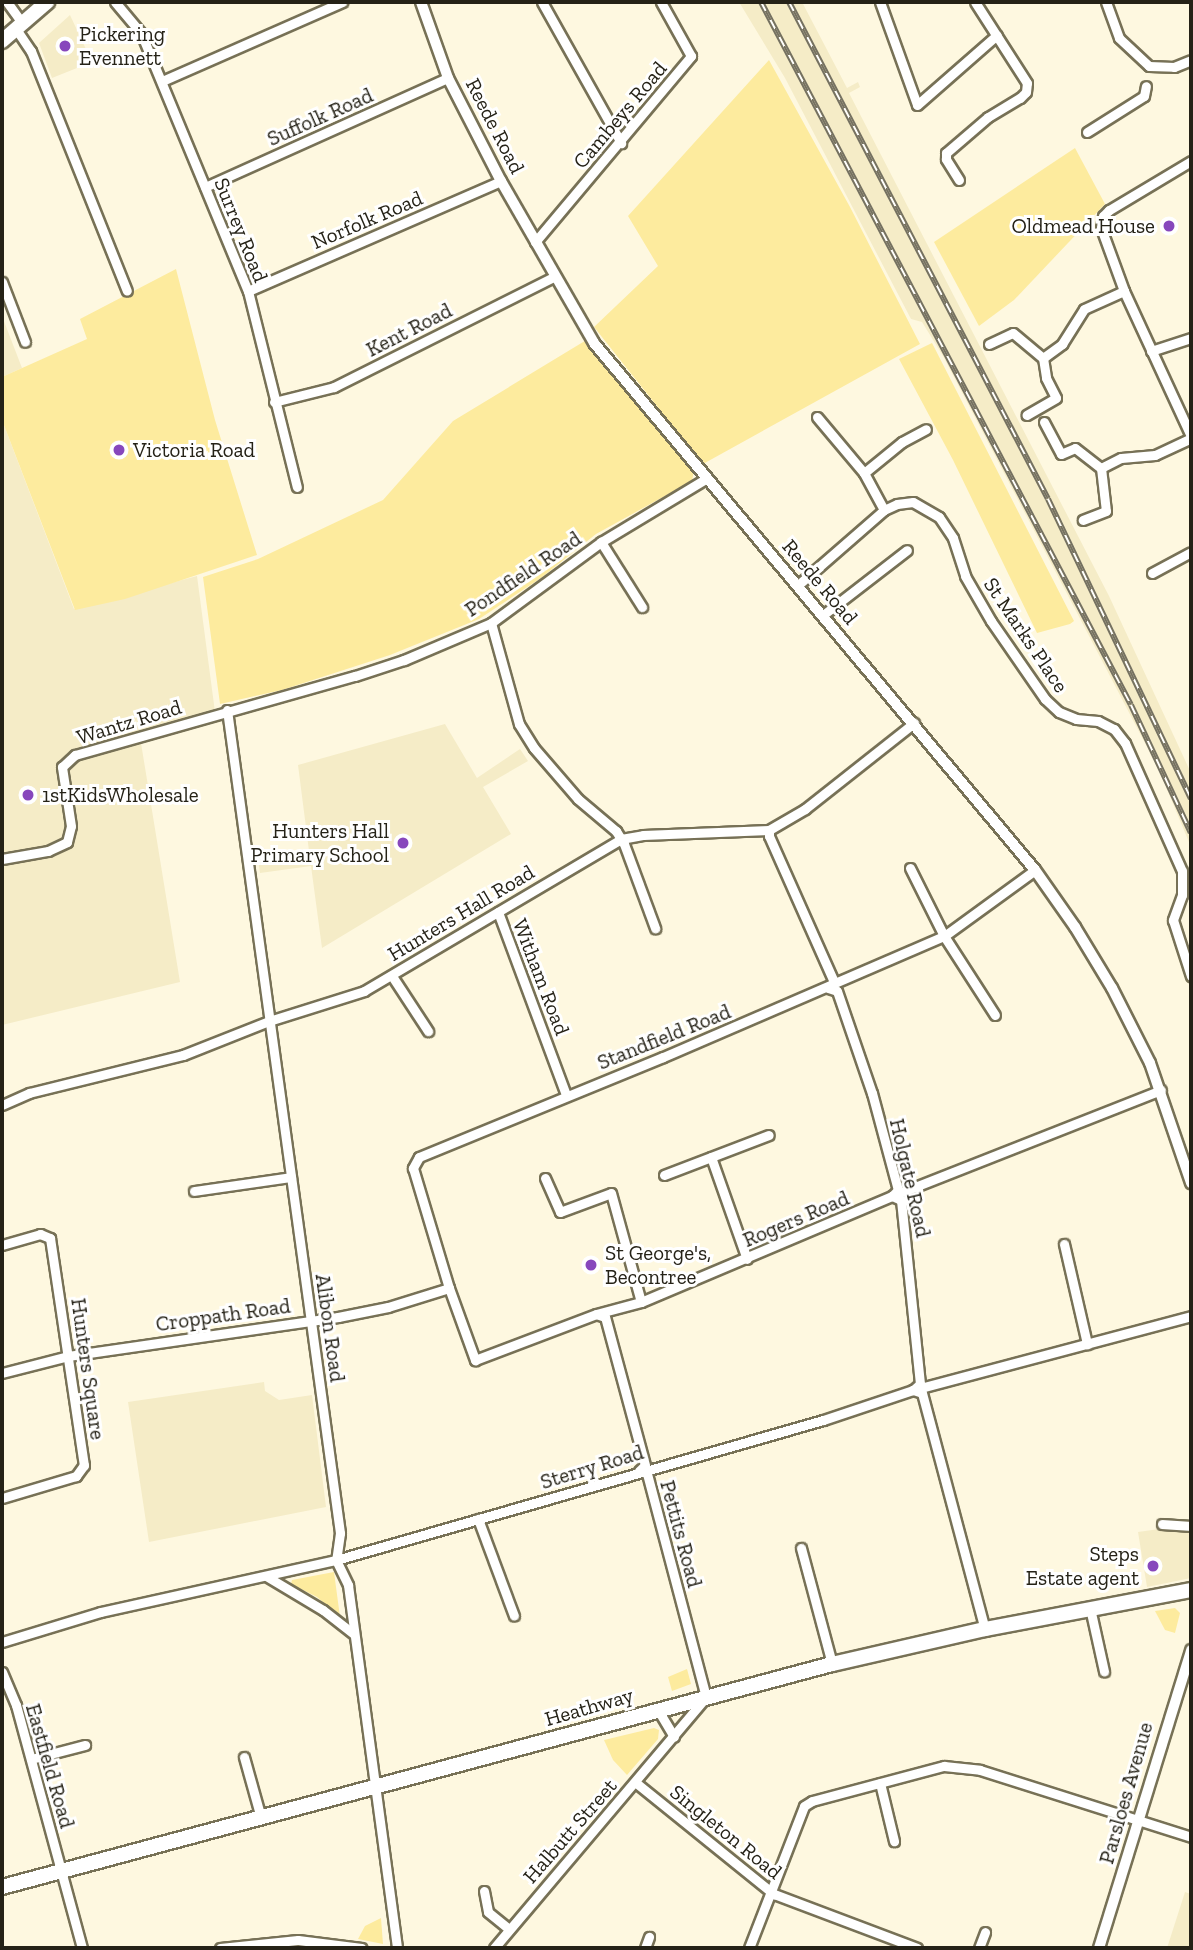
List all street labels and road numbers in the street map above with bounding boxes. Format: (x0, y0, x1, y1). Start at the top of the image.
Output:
street label: Cambeys Road (568, 56, 672, 174)
street label: Reede Road (460, 74, 530, 178)
street label: Suffolk Road (263, 83, 377, 151)
street label: Surrey Road (209, 174, 273, 286)
street label: Norfolk Road (308, 185, 426, 255)
street label: Kent Road (362, 298, 456, 362)
street label: Pondfield Road (460, 526, 586, 622)
street label: Reede Road (777, 534, 863, 630)
street label: St Marks Place (978, 573, 1074, 697)
street label: Wantz Road (74, 694, 184, 750)
street label: Hunters Hall Road (383, 859, 539, 967)
street label: Witham Road (507, 915, 575, 1039)
street label: Standfield Road (594, 999, 734, 1075)
street label: Holgate Road (884, 1116, 936, 1240)
street label: Rogers Road (739, 1185, 853, 1253)
street label: Alibon Road (310, 1272, 350, 1384)
street label: Croppath Road (154, 1293, 292, 1337)
street label: Hunters Square (66, 1297, 110, 1441)
street label: Sterry Road (537, 1439, 647, 1495)
street label: Pettits Road (655, 1478, 707, 1590)
street label: Heathway (542, 1682, 636, 1732)
street label: Eastfield Road (20, 1701, 80, 1831)
street label: Parsloes Avenue (1094, 1719, 1158, 1867)
street label: Halbutt Street (518, 1774, 622, 1888)
street label: Singleton Road (665, 1779, 787, 1885)

